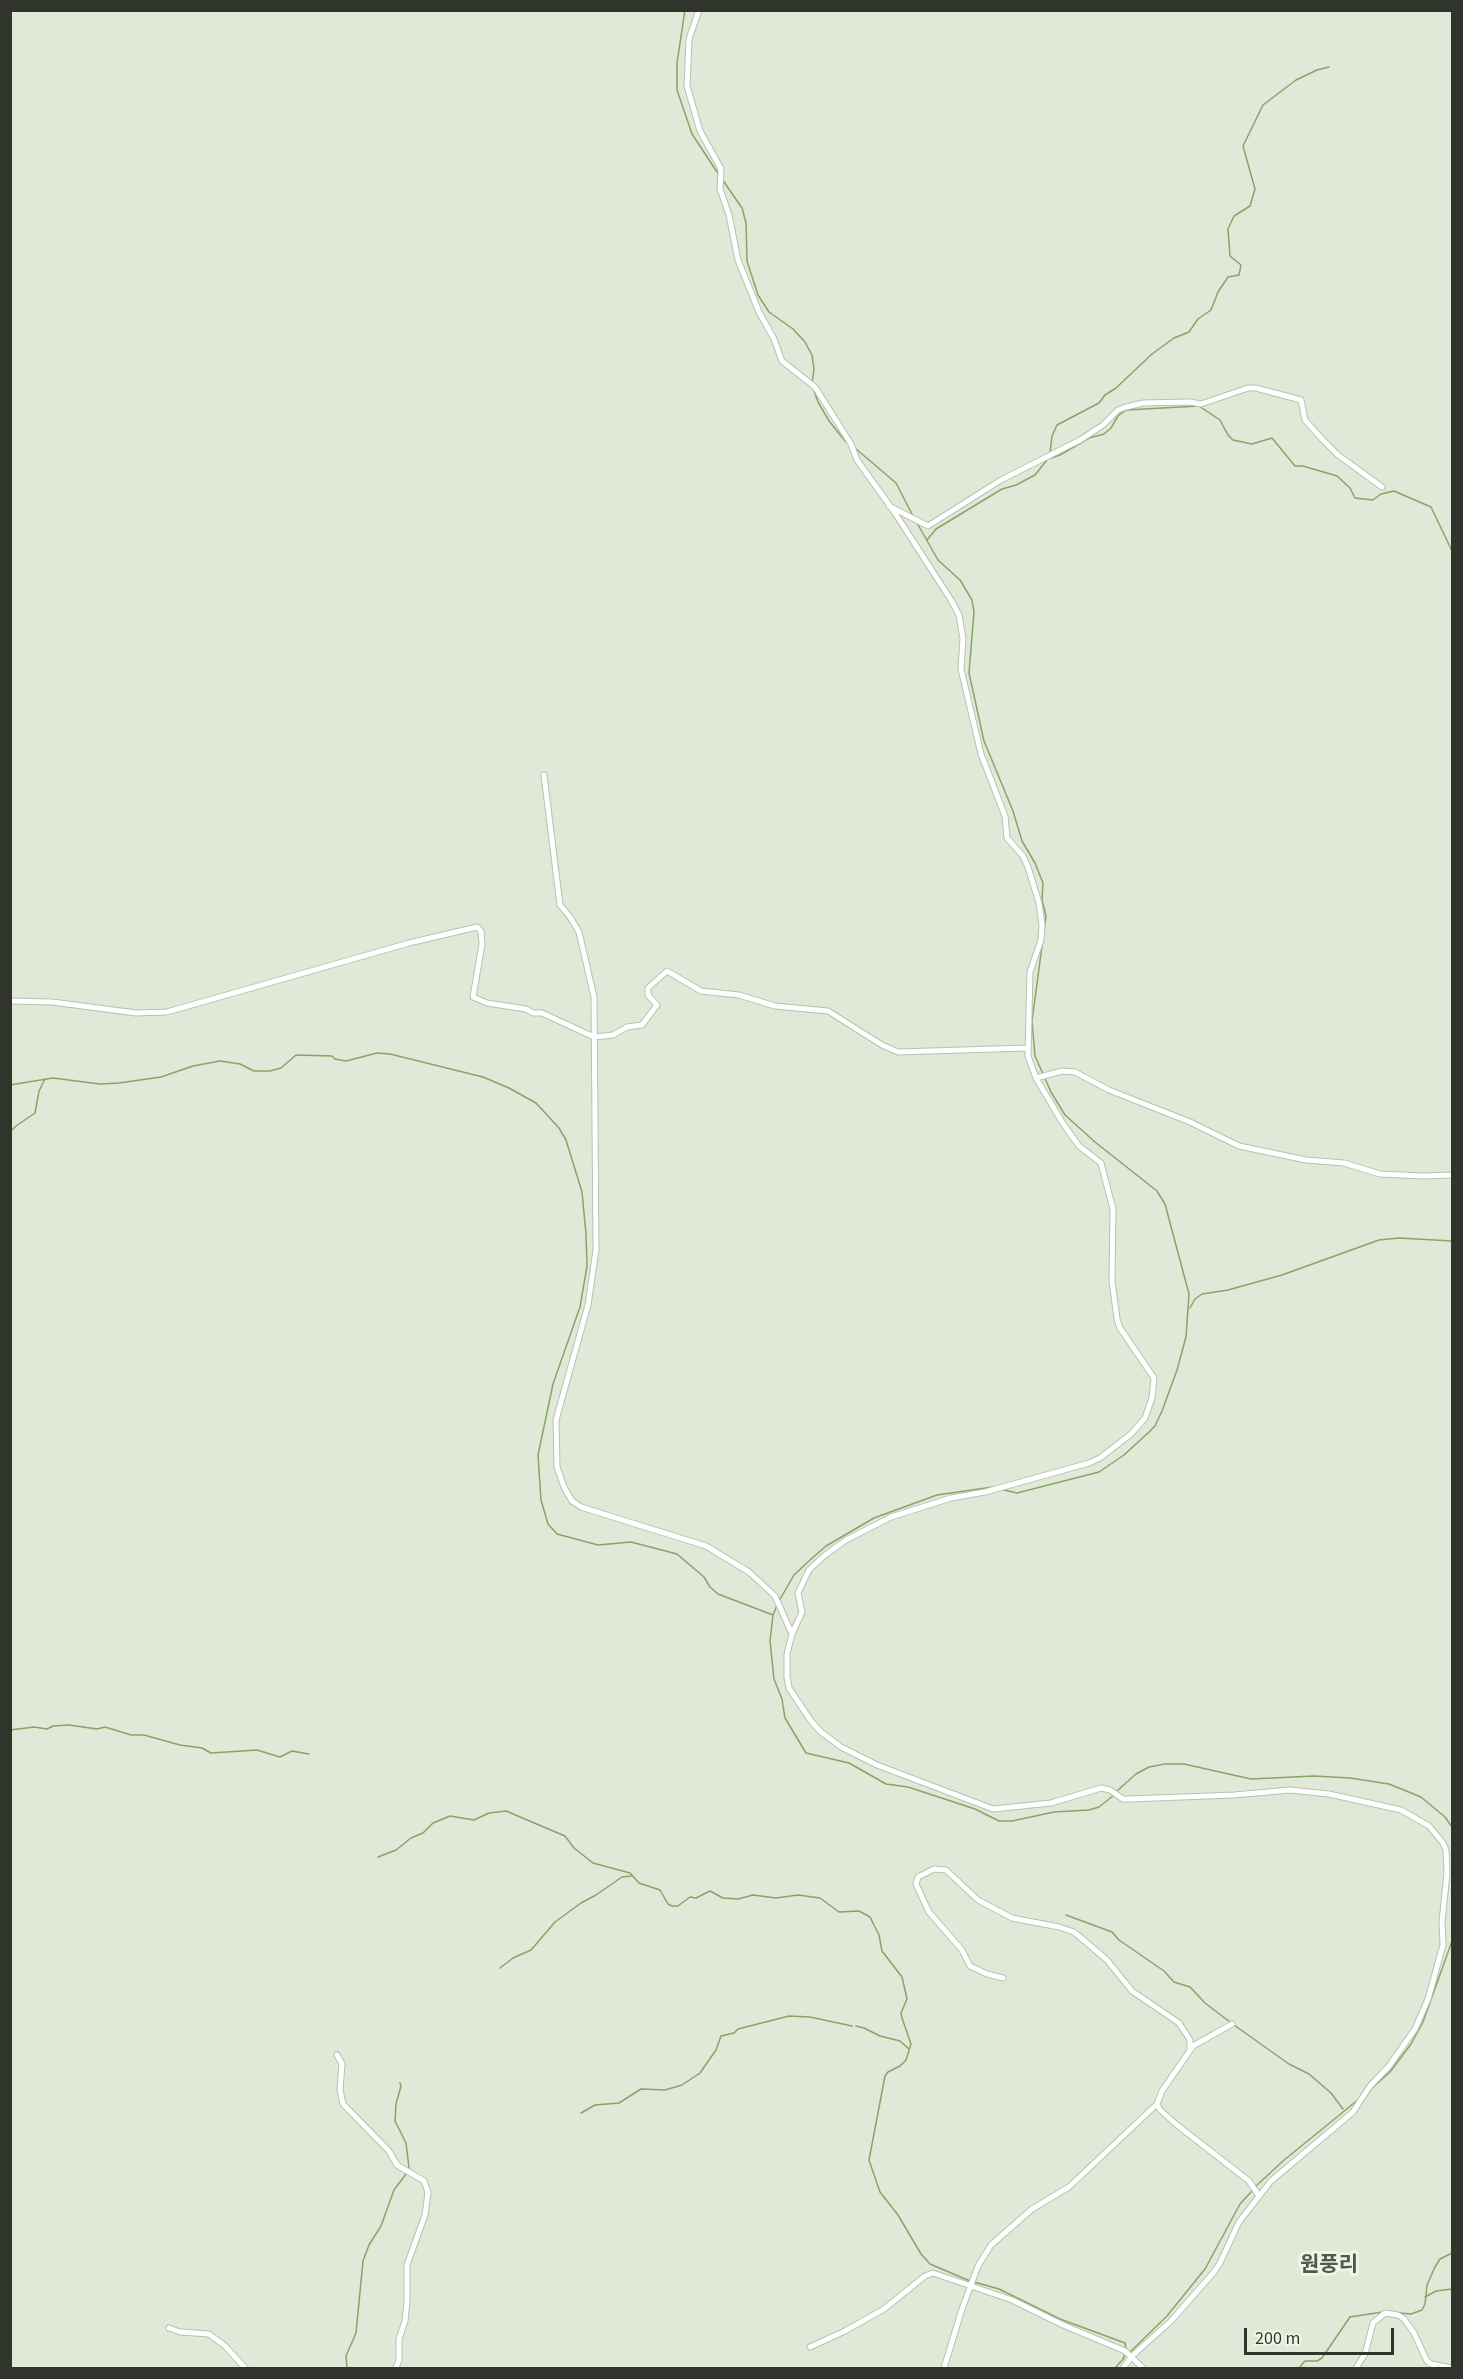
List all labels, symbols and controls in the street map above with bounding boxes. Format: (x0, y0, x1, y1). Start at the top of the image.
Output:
district label: 원풍리 (1300, 2253, 1358, 2279)
scale bar (1247, 2316, 1397, 2354)
text: 200 m (1255, 2326, 1300, 2351)

